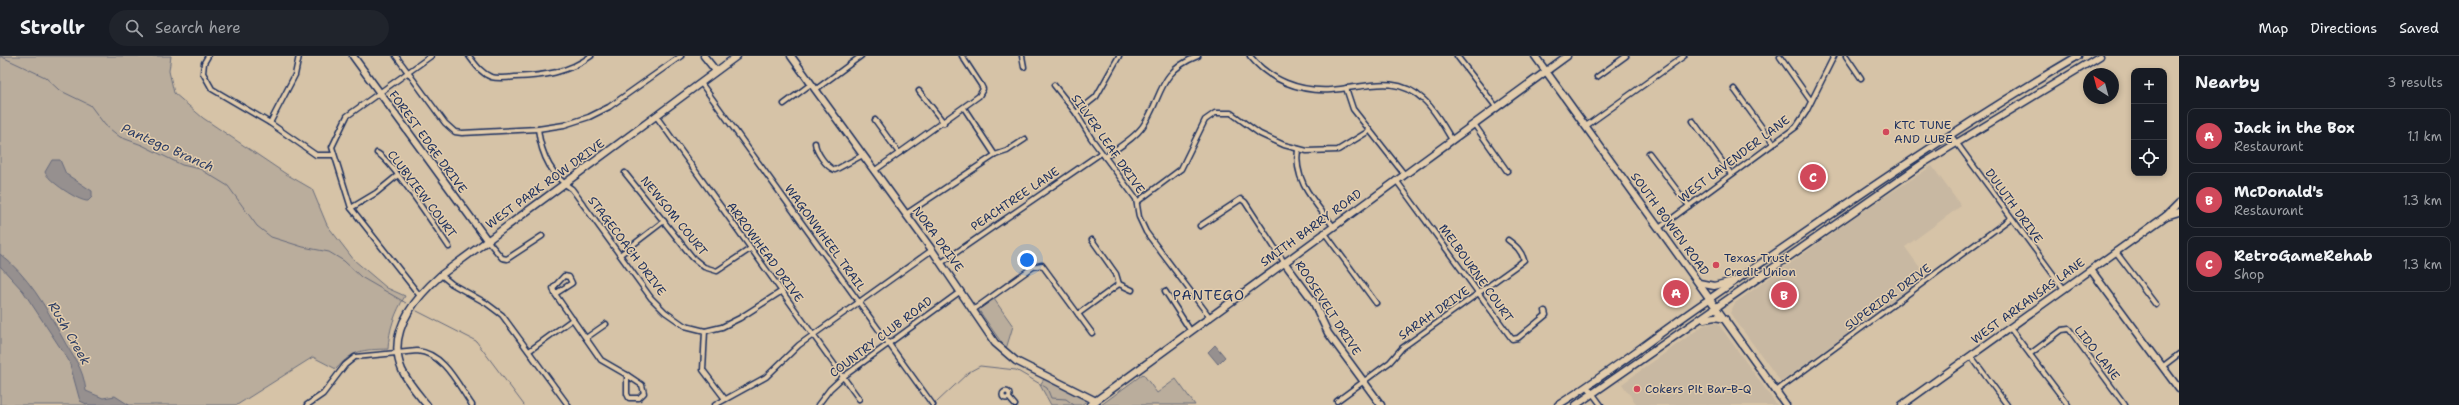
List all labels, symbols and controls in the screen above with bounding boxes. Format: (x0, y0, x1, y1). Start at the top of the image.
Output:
search box (109, 10, 389, 46)
text: Strollr (20, 15, 85, 40)
icon: search (123, 17, 145, 39)
text: Search here (155, 18, 241, 38)
text: Map (2259, 19, 2289, 37)
text: Directions (2311, 19, 2377, 37)
text: Saved (2399, 19, 2439, 37)
north arrow (2083, 68, 2119, 104)
map controls (2131, 68, 2167, 176)
button: + (2131, 68, 2167, 104)
text: Nearby (2195, 71, 2260, 93)
text: 3 results (2387, 74, 2443, 91)
street label: FOREST EDGE DRIVE (385, 87, 471, 197)
street label: SILVER LEAF DRIVE (1068, 91, 1148, 197)
button: − (2131, 104, 2167, 140)
street label: WEST LAVENDER LANE (1675, 112, 1793, 206)
place label: KTC TUNE AND LUBE (1894, 117, 1953, 147)
text: Jack in the Box (2234, 118, 2355, 138)
water label: Pantego Branch (119, 119, 217, 176)
marker: KTC TUNE AND LUBE (1881, 127, 1891, 137)
text: A (2204, 128, 2214, 145)
text: 1.1 km (2407, 128, 2442, 145)
street label: WEST PARK ROW DRIVE (482, 135, 608, 233)
text: Restaurant (2234, 138, 2304, 155)
button: locate (2131, 140, 2167, 176)
street label: CLUBVIEW COURT (384, 147, 460, 241)
pin: C (1800, 162, 1826, 192)
street label: PEACHTREE LANE (967, 163, 1063, 235)
street label: DULUTH DRIVE (1982, 166, 2046, 246)
street label: SOUTH BOWEN ROAD (1627, 169, 1713, 279)
street label: NEWSOM COURT (637, 173, 711, 260)
street label: WAGONWHEEL TRAIL (781, 181, 869, 295)
text: McDonald's (2234, 182, 2324, 202)
street label: SMITH BARRY ROAD (1257, 186, 1365, 270)
text: B (2205, 192, 2213, 209)
text: 1.3 km (2403, 192, 2442, 209)
street label: STAGECOACH DRIVE (584, 193, 670, 299)
street label: ARROWHEAD DRIVE (723, 199, 807, 305)
text: Restaurant (2234, 202, 2304, 219)
street label: NORA DRIVE (909, 203, 967, 275)
street label: MELBOURNE COURT (1435, 221, 1517, 325)
text: RetroGameRehab (2234, 246, 2373, 266)
your location (1017, 250, 1037, 270)
place label: Texas Trust Credit Union (1724, 250, 1796, 280)
street label: WEST ARKANSAS LANE (1968, 254, 2088, 348)
text: C (2205, 256, 2213, 273)
text: 1.3 km (2403, 256, 2442, 273)
street label: ROOSEVELT DRIVE (1291, 258, 1365, 358)
marker: Texas Trust Credit Union (1711, 260, 1721, 270)
street label: SUPERIOR DRIVE (1842, 260, 1934, 334)
text: Shop (2234, 266, 2264, 283)
pin: A (1663, 278, 1689, 308)
pin: B (1771, 280, 1797, 310)
street label: SARAH DRIVE (1395, 282, 1473, 344)
district label: PANTEGO (1173, 286, 1245, 304)
street label: COUNTRY CLUB ROAD (826, 293, 936, 381)
water label: Rush Creek (45, 298, 95, 369)
street label: LIDO LANE (2071, 322, 2123, 384)
place label: Cokers Pit Bar-B-Q (1645, 381, 1752, 397)
marker: Cokers Pit Bar-B-Q (1632, 384, 1642, 394)

